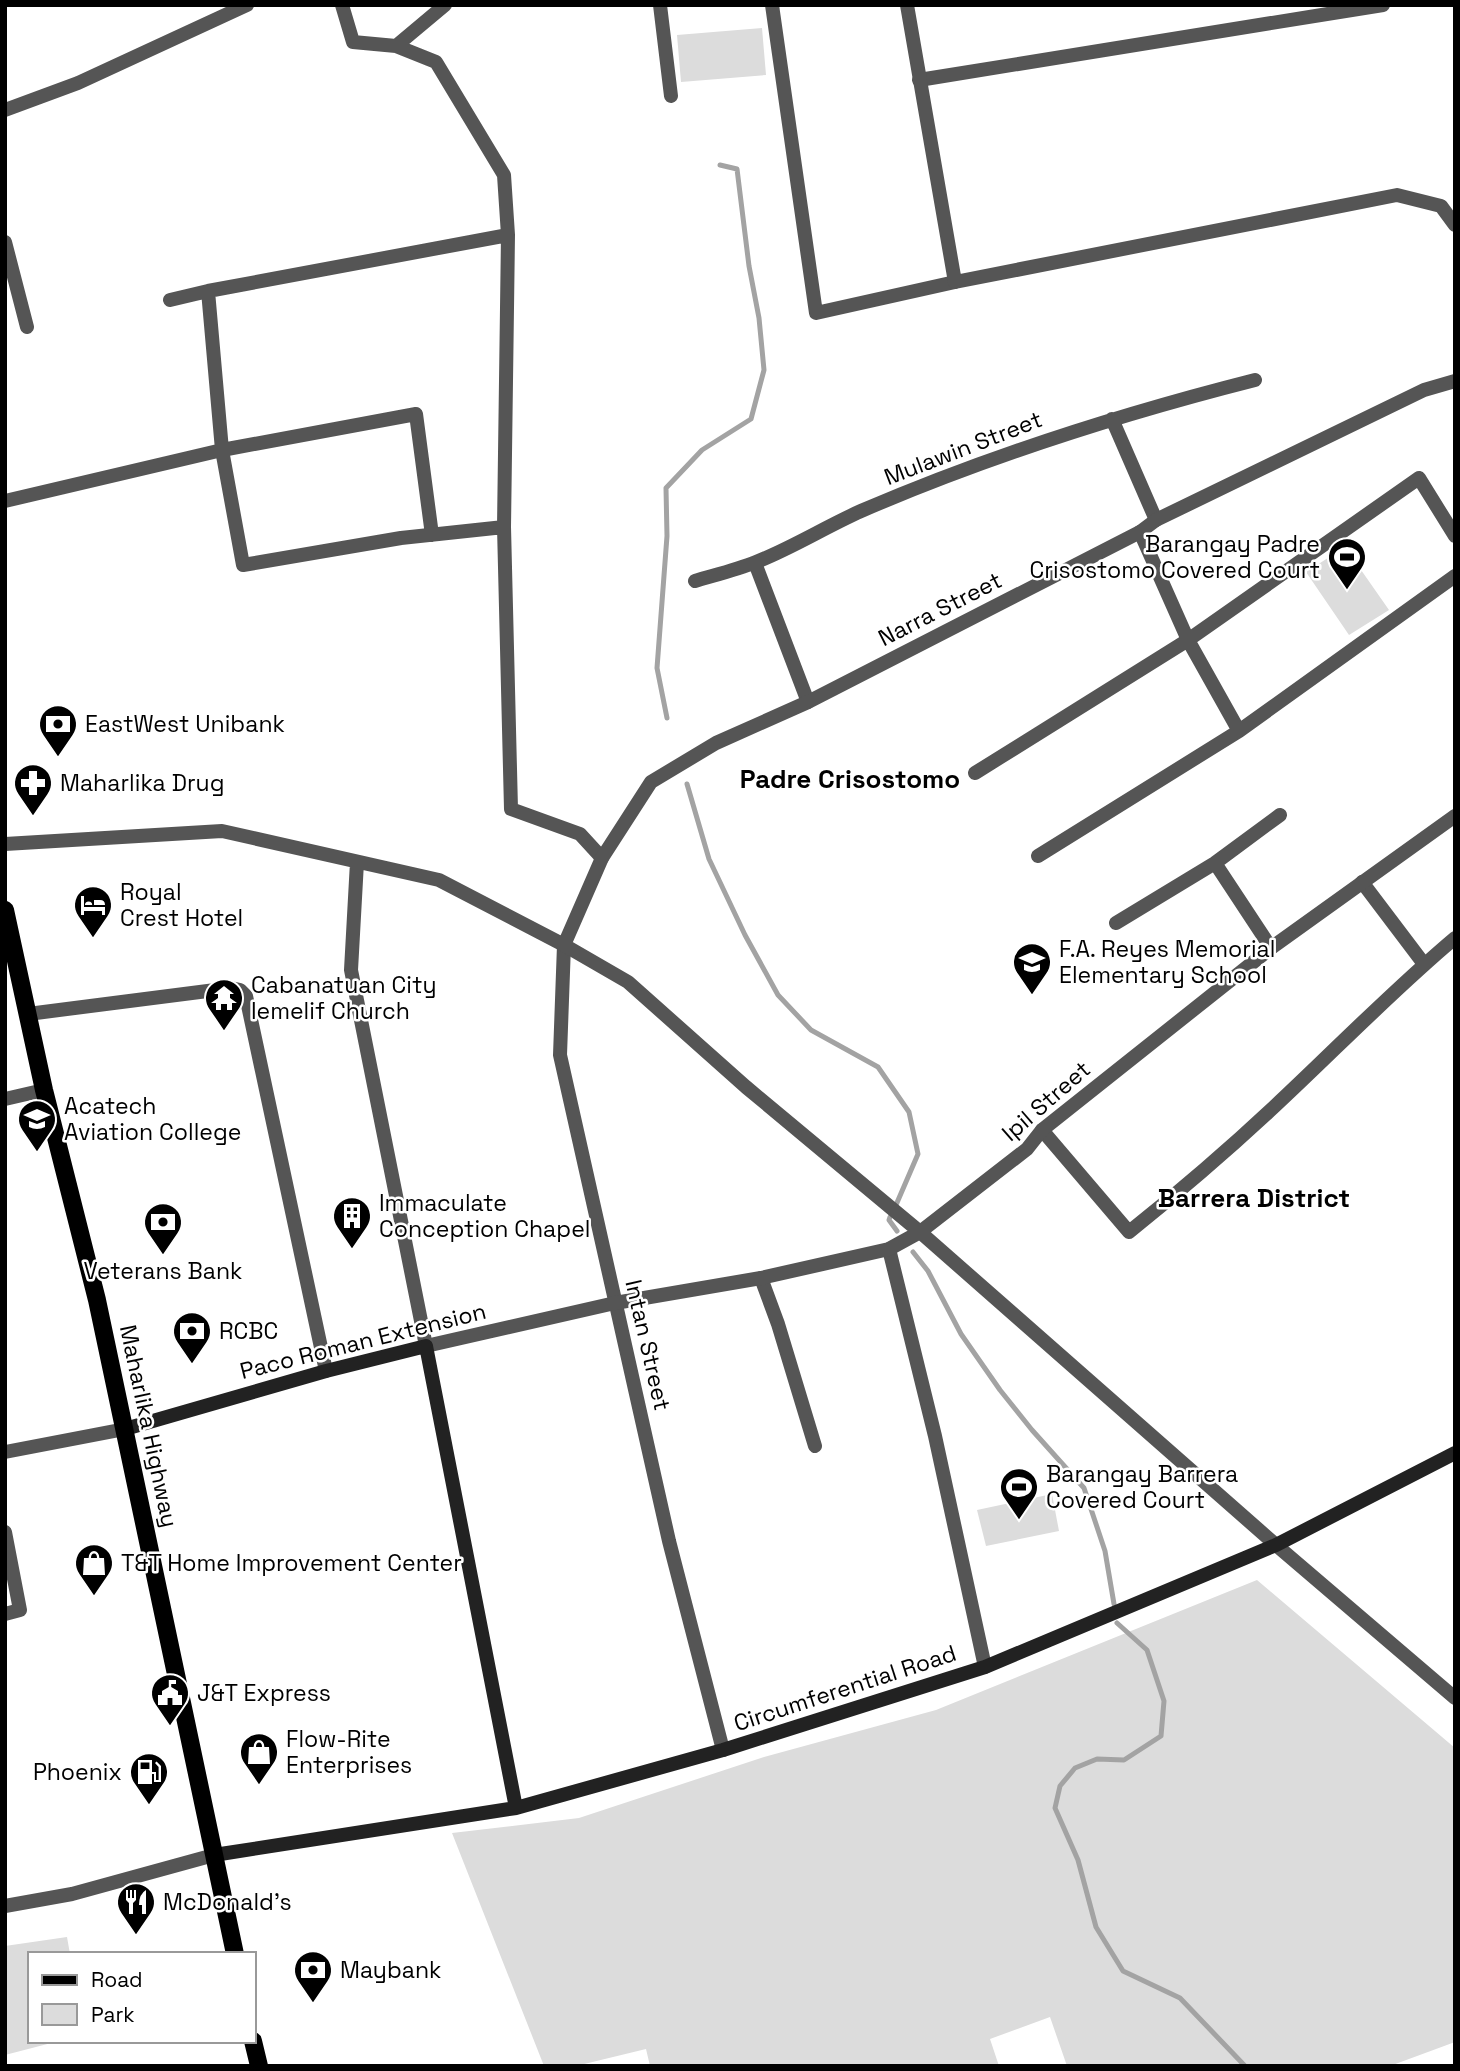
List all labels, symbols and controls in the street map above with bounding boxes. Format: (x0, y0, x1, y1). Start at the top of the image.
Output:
street label: Mulawin Street (880, 404, 1046, 492)
place label: Barangay Padre Crisostomo Covered Court (1029, 529, 1320, 585)
sports icon: Barangay Padre Crisostomo Covered Court (1326, 536, 1368, 591)
street label: Narra Street (873, 565, 1007, 653)
bank icon: EastWest Unibank (37, 703, 79, 758)
place label: EastWest Unibank (85, 709, 285, 739)
pharmacy icon: Maharlika Drug (12, 762, 54, 817)
district label: Padre Crisostomo (740, 762, 960, 796)
place label: Maharlika Drug (60, 768, 224, 798)
place label: Royal Crest Hotel (120, 877, 243, 933)
hotel icon: Royal Crest Hotel (72, 884, 114, 939)
place label: F.A. Reyes Memorial Elementary School (1059, 934, 1275, 990)
school or university icon: F.A. Reyes Memorial Elementary School (1011, 941, 1053, 996)
place label: Cabanatuan City Iemelif Church (251, 970, 437, 1026)
temple icon: Cabanatuan City Iemelif Church (203, 977, 245, 1032)
street label: Ipil Street (995, 1054, 1097, 1148)
place label: Acatech Aviation College (64, 1091, 241, 1147)
school or university icon: Acatech Aviation College (16, 1098, 58, 1153)
district label: Barrera District (1158, 1181, 1350, 1215)
place label: Immaculate Conception Chapel (379, 1188, 590, 1244)
building icon: Immaculate Conception Chapel (331, 1195, 373, 1250)
bank icon: Veterans Bank (142, 1201, 184, 1256)
place label: Veterans Bank (84, 1256, 242, 1286)
street label: Intan Street (618, 1277, 678, 1413)
street label: Paco Roman Extension (237, 1296, 489, 1386)
bank icon: RCBC (171, 1310, 213, 1365)
place label: RCBC (219, 1316, 278, 1346)
street label: Maharlika Highway (113, 1322, 185, 1530)
place label: Barangay Barrera Covered Court (1046, 1459, 1238, 1515)
sports icon: Barangay Barrera Covered Court (998, 1466, 1040, 1521)
shop icon: T&T Home Improvement Center (73, 1542, 115, 1597)
place label: T&T Home Improvement Center (121, 1548, 462, 1578)
street label: Circumferential Road (730, 1638, 960, 1738)
public building icon: J&T Express (149, 1672, 191, 1727)
place label: J&T Express (197, 1678, 331, 1708)
place label: Flow-Rite Enterprises (286, 1724, 412, 1780)
shop icon: Flow-Rite Enterprises (238, 1731, 280, 1786)
fuel station icon: Phoenix (128, 1751, 170, 1806)
place label: Phoenix (33, 1757, 122, 1787)
restaurant icon: McDonald's (115, 1881, 157, 1936)
place label: McDonald's (163, 1887, 292, 1917)
bank icon: Maybank (292, 1949, 334, 2004)
legend (28, 1952, 256, 2043)
place label: Maybank (340, 1955, 441, 1985)
text: Road (91, 1966, 143, 1993)
text: Park (91, 2001, 135, 2028)

